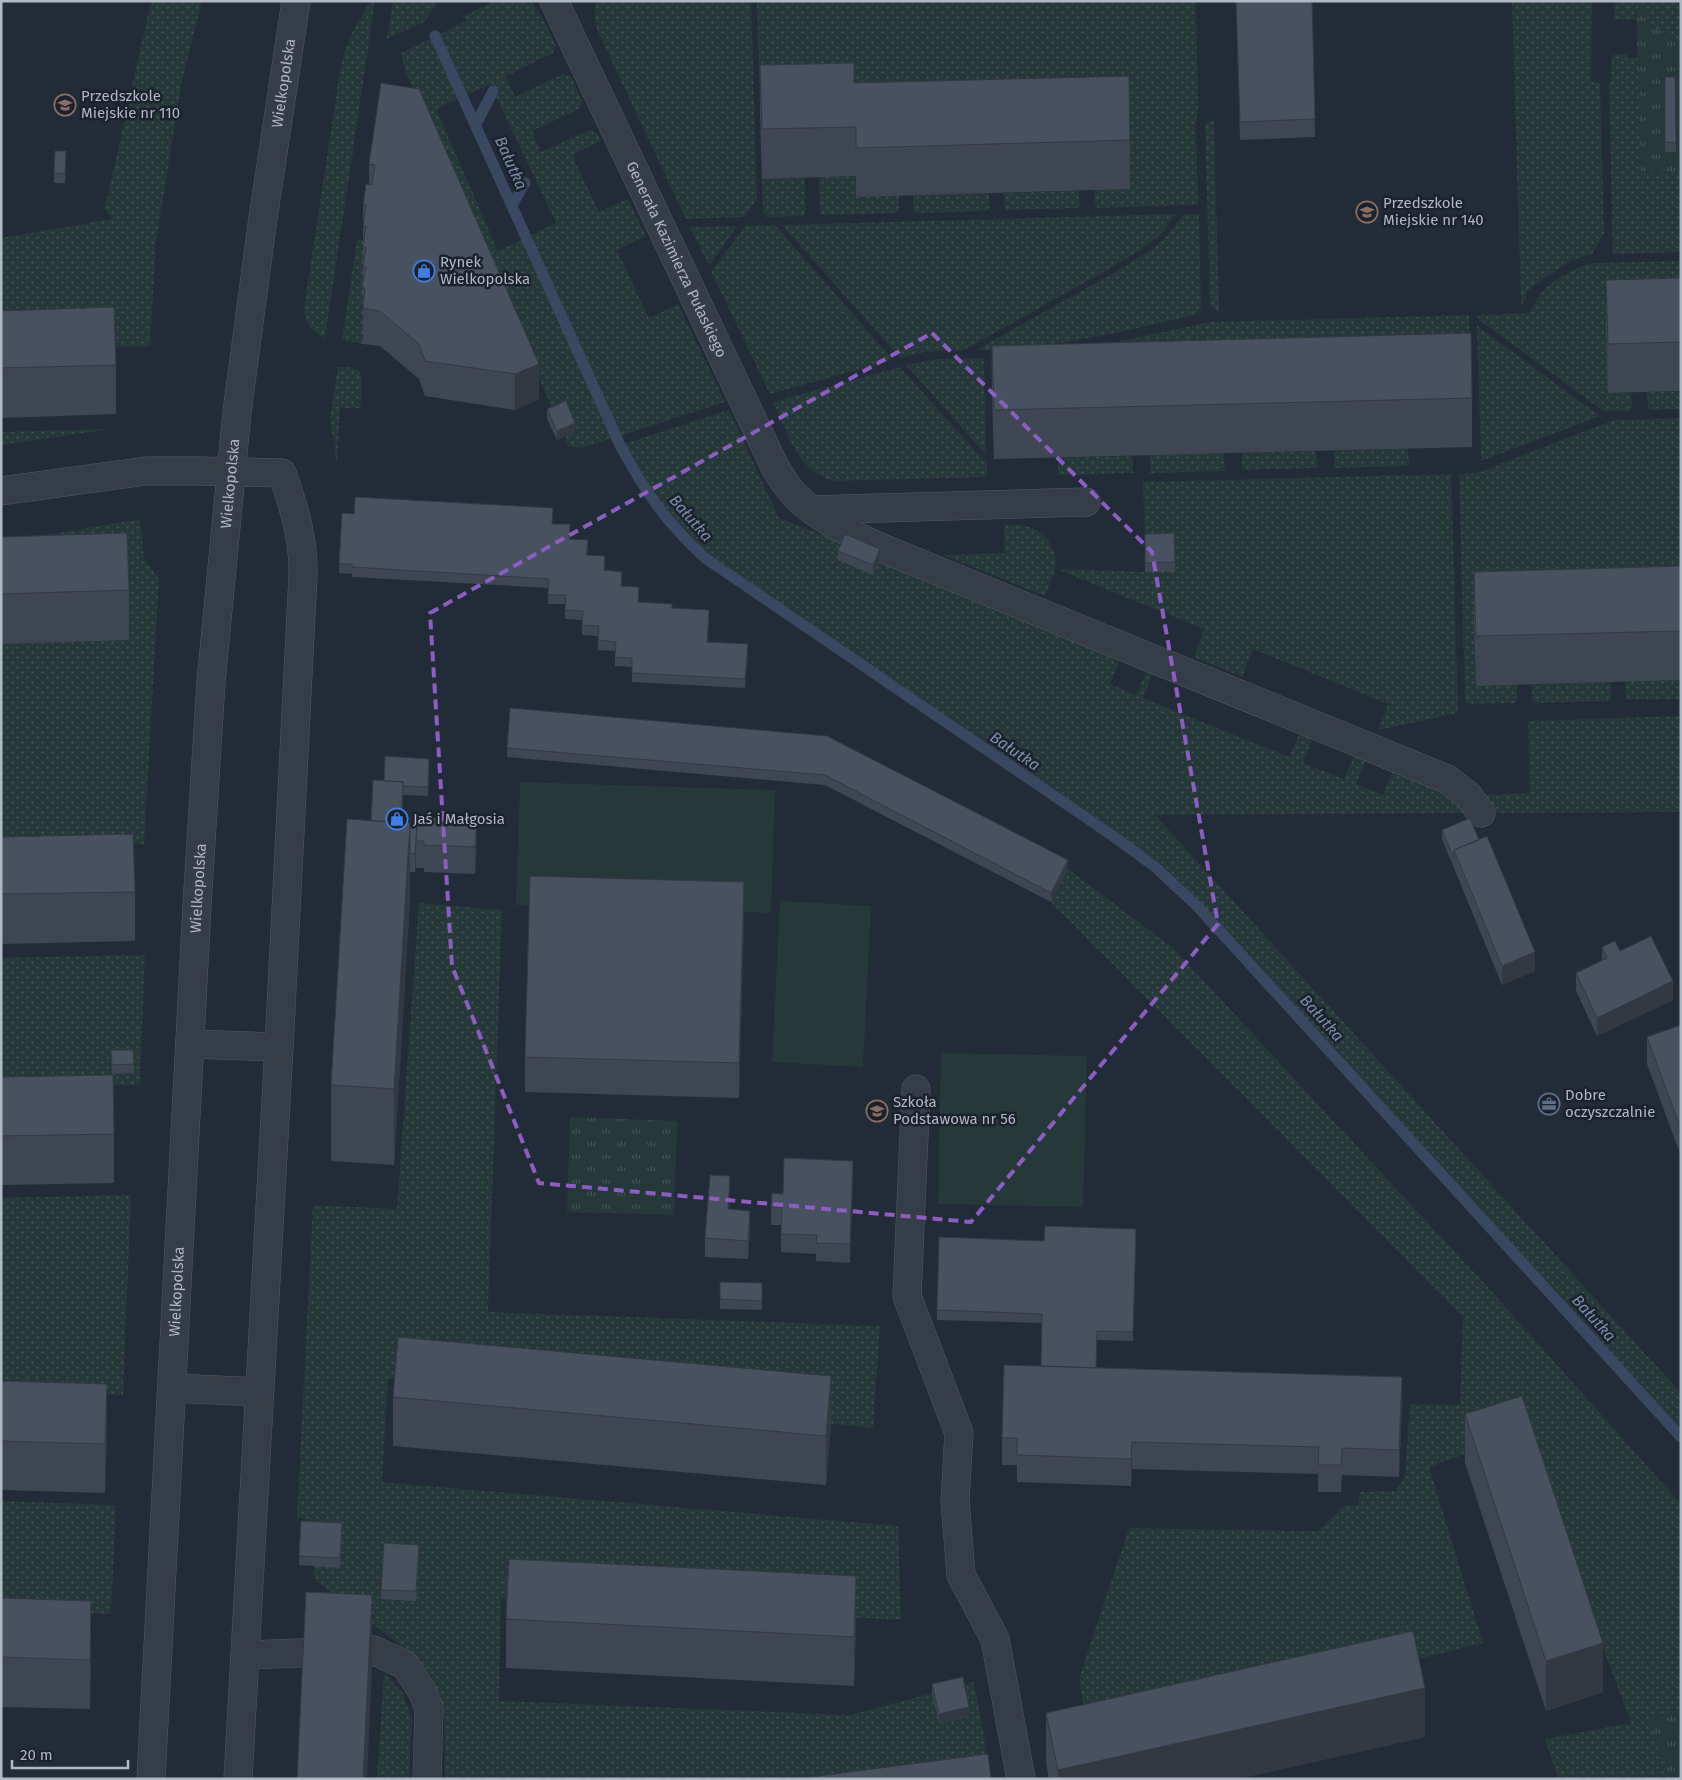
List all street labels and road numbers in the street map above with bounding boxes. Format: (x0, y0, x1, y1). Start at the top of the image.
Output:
street label: Wielkopolska (268, 37, 299, 129)
street label: Generała Kazimierza Pułaskiego (622, 159, 731, 360)
street label: Wielkopolska (217, 438, 243, 529)
street label: Wielkopolska (187, 843, 210, 934)
street label: Wielkopolska (165, 1246, 188, 1337)

